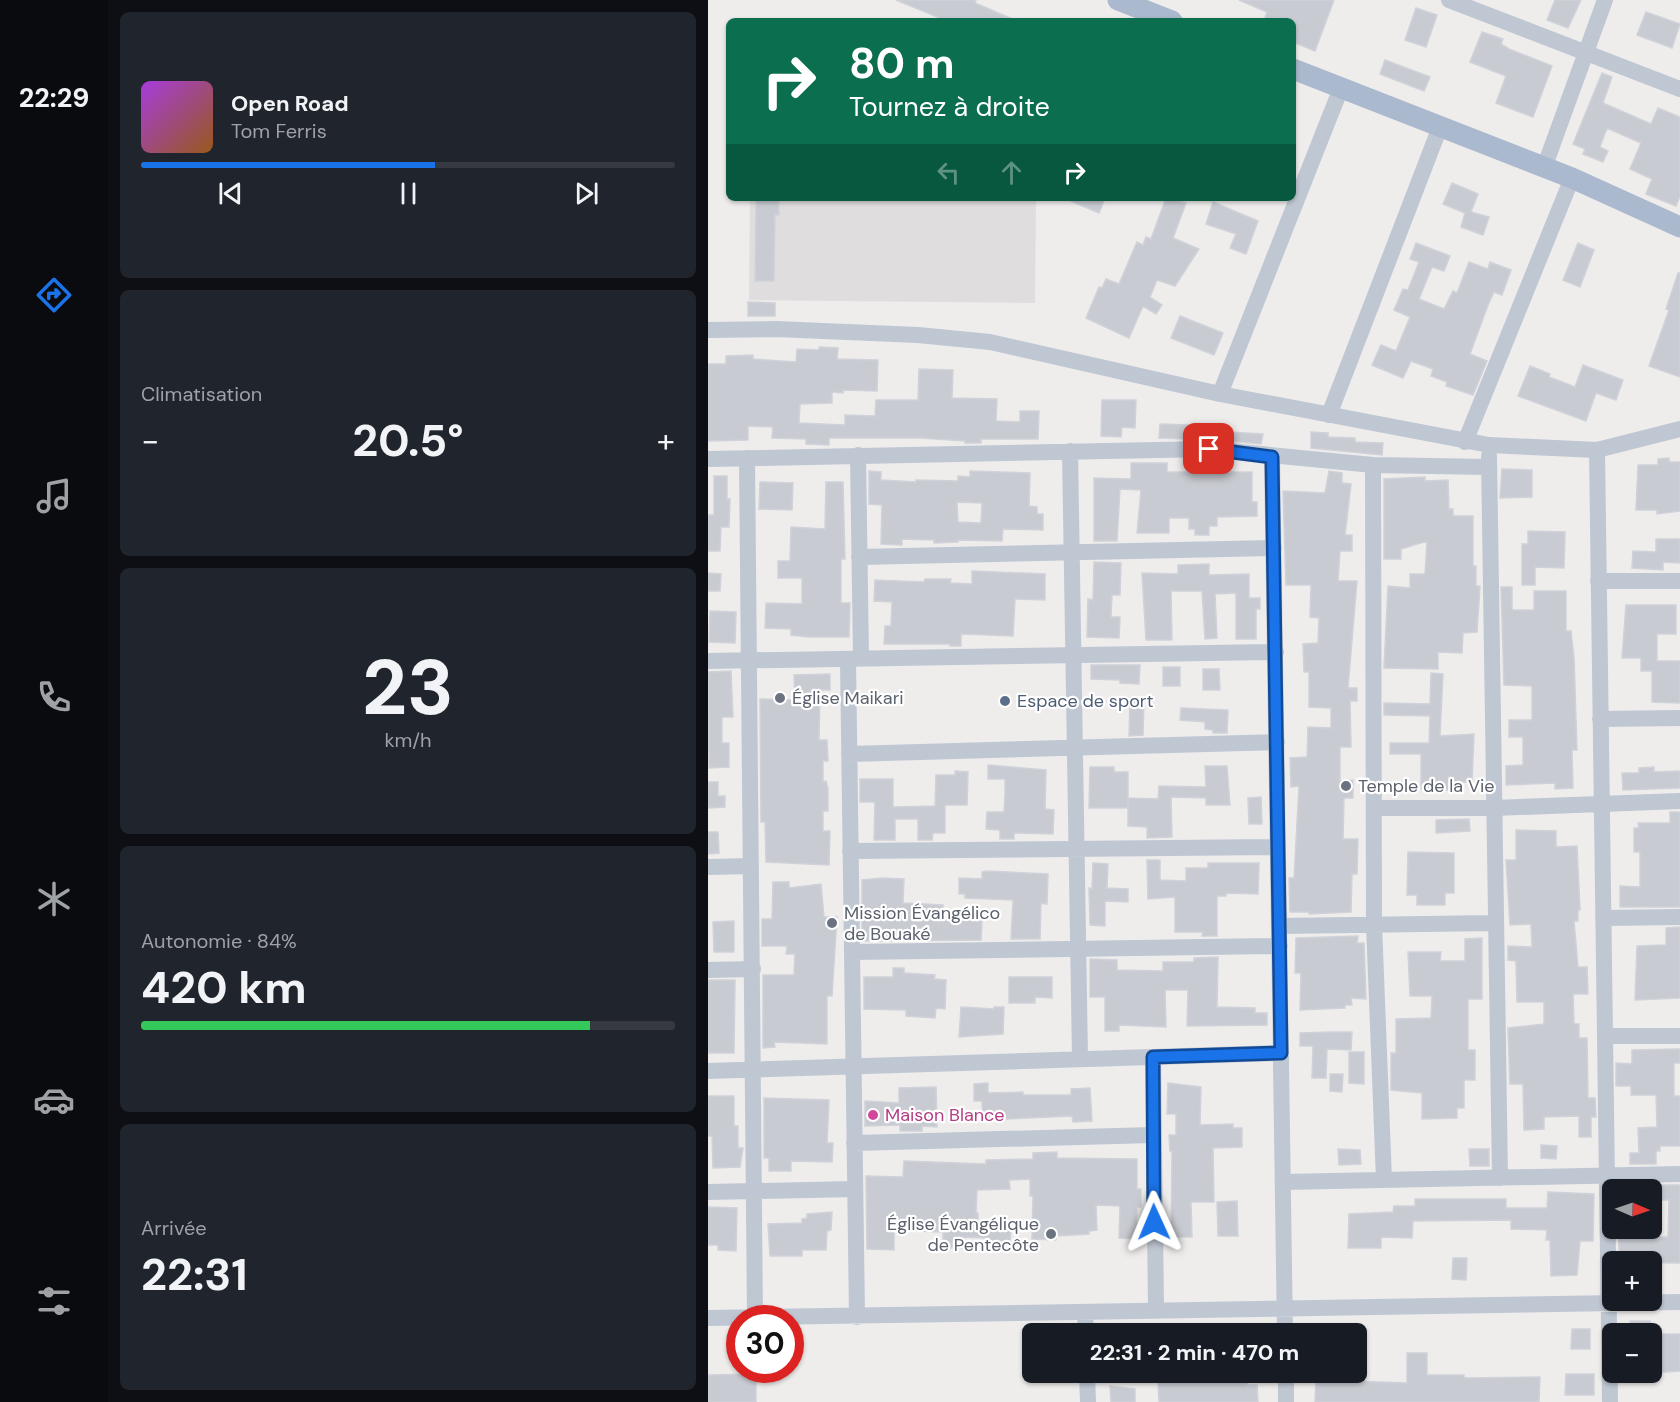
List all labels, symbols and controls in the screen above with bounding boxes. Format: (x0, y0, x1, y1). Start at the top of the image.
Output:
text: 80 m (849, 36, 955, 91)
icon: right (750, 42, 828, 120)
text: 22:29 (19, 80, 89, 115)
text: Open Road (231, 89, 349, 118)
text: Tournez à droite (849, 89, 1050, 124)
text: Tom Ferris (231, 118, 327, 144)
icon: left (932, 156, 965, 189)
icon: ahead (995, 156, 1028, 189)
icon: right (1058, 156, 1091, 189)
icon: previous (214, 177, 247, 210)
icon: pause (392, 177, 425, 210)
icon: next (570, 177, 603, 210)
icon: directions (33, 274, 75, 316)
text: Climatisation (141, 381, 262, 407)
text: 20.5° (352, 411, 464, 470)
text: − (141, 419, 159, 462)
text: + (657, 419, 675, 462)
pin (1183, 423, 1234, 474)
icon: arrive (1192, 432, 1225, 465)
icon: music (33, 475, 75, 517)
text: 23 (362, 637, 454, 738)
icon: phone (33, 676, 75, 718)
place label: Église Maikari (792, 686, 904, 710)
place label: Espace de sport (1017, 689, 1154, 713)
marker: Église Maikari (773, 691, 787, 705)
marker: Espace de sport (998, 694, 1012, 708)
text: km/h (384, 727, 432, 753)
place label: Temple de la Vie (1358, 774, 1495, 798)
marker: Temple de la Vie (1339, 779, 1353, 793)
icon: climate (33, 878, 75, 920)
place label: Mission Évangélico de Bouaké (844, 901, 1000, 946)
marker: Mission Évangélico de Bouaké (825, 916, 839, 930)
text: Autonomie · 84% (141, 928, 297, 954)
text: 420 km (141, 958, 307, 1017)
icon: car (33, 1079, 75, 1121)
place label: Maison Blance (885, 1103, 1005, 1127)
marker: Maison Blance (866, 1108, 880, 1122)
north arrow (1602, 1179, 1662, 1239)
map controls (1602, 1179, 1662, 1383)
position arrow (1122, 1190, 1186, 1254)
place label: Église Évangélique de Pentecôte (887, 1212, 1039, 1257)
text: Arrivée (141, 1215, 207, 1241)
marker: Église Évangélique de Pentecôte (1044, 1227, 1058, 1241)
text: 22:31 (141, 1245, 248, 1304)
button: + (1602, 1251, 1662, 1311)
icon: filters (33, 1280, 75, 1322)
speed limit sign: 30 (726, 1305, 804, 1383)
button: − (1602, 1323, 1662, 1383)
text: 22:31 · 2 min · 470 m (1090, 1338, 1299, 1367)

